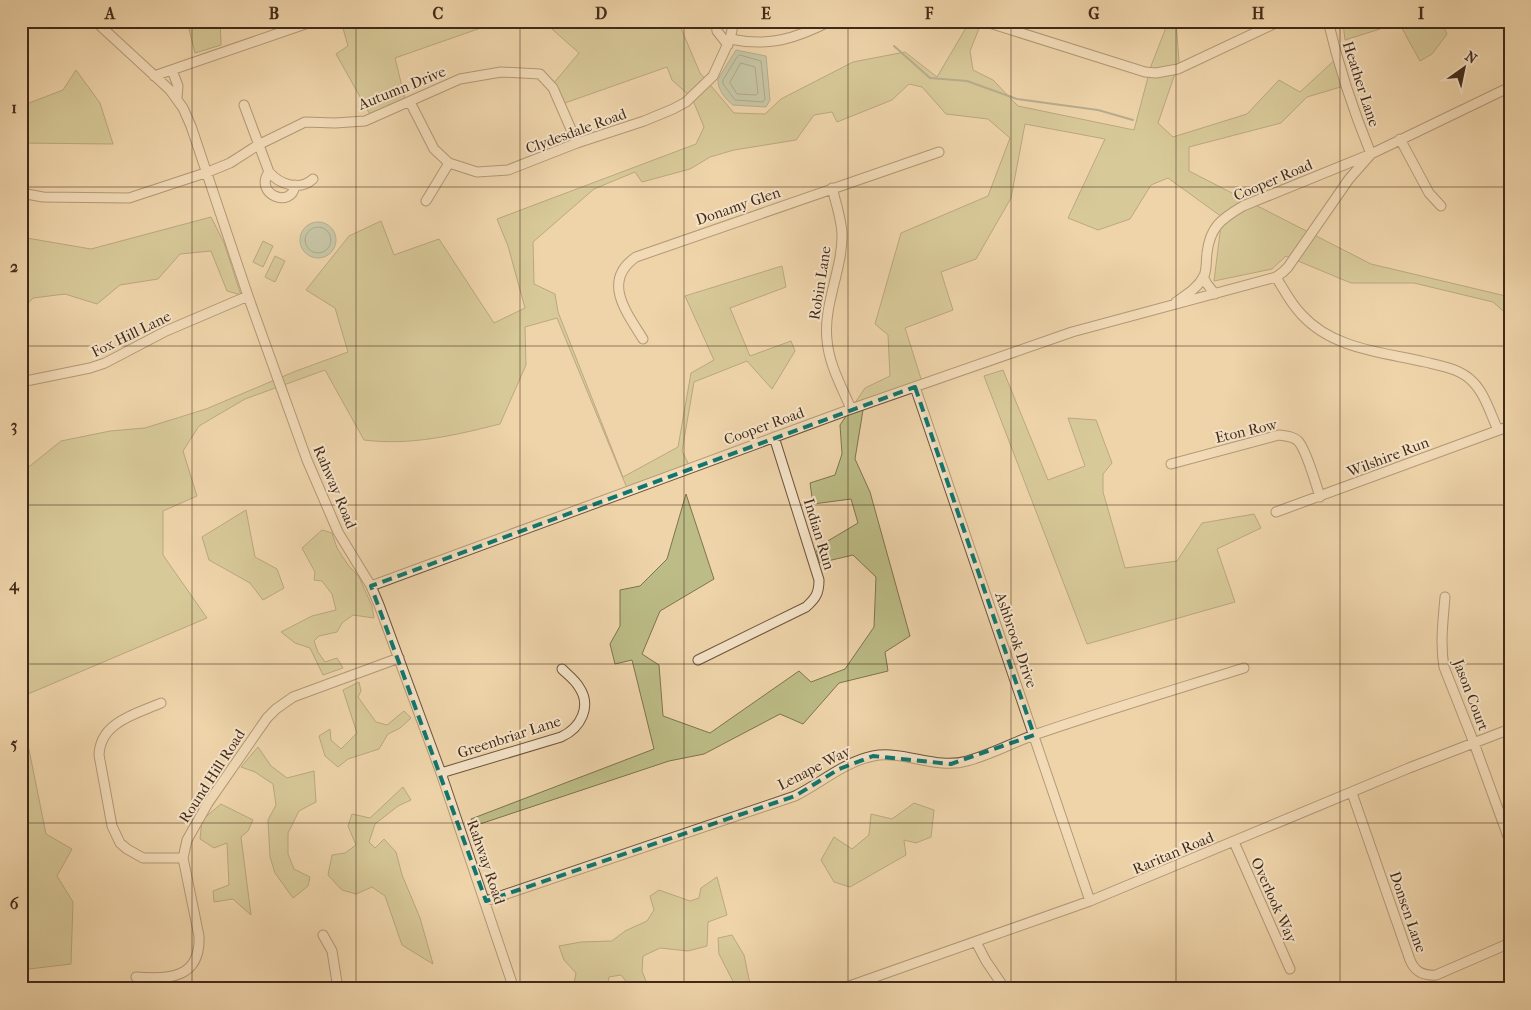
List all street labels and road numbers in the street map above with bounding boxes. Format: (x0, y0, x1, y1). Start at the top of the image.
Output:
street label: Heather Lane (1339, 39, 1383, 130)
street label: Autumn Drive (355, 62, 449, 114)
street label: Clydesdale Road (523, 104, 630, 158)
street label: Cooper Road (1231, 155, 1316, 205)
street label: Donamy Glen (693, 183, 783, 229)
street label: Robin Lane (805, 244, 835, 321)
street label: Fox Hill Lane (88, 307, 174, 361)
street label: Cooper Road (722, 403, 807, 449)
street label: Eton Row (1213, 415, 1280, 447)
street label: Wilshire Run (1344, 433, 1432, 481)
street label: Rahway Road (309, 443, 361, 532)
street label: Indian Run (800, 496, 838, 572)
street label: Ashbrook Drive (991, 589, 1041, 691)
street label: Jason Court (1449, 656, 1493, 734)
street label: Greenbriar Lane (455, 712, 563, 762)
street label: Round Hill Road (175, 725, 249, 826)
street label: Lenape Way (775, 742, 854, 794)
street label: Rahway Road (463, 817, 509, 908)
street label: Raritan Road (1130, 828, 1217, 878)
street label: Overlook Way (1247, 855, 1301, 946)
street label: Donsen Lane (1386, 869, 1430, 955)

